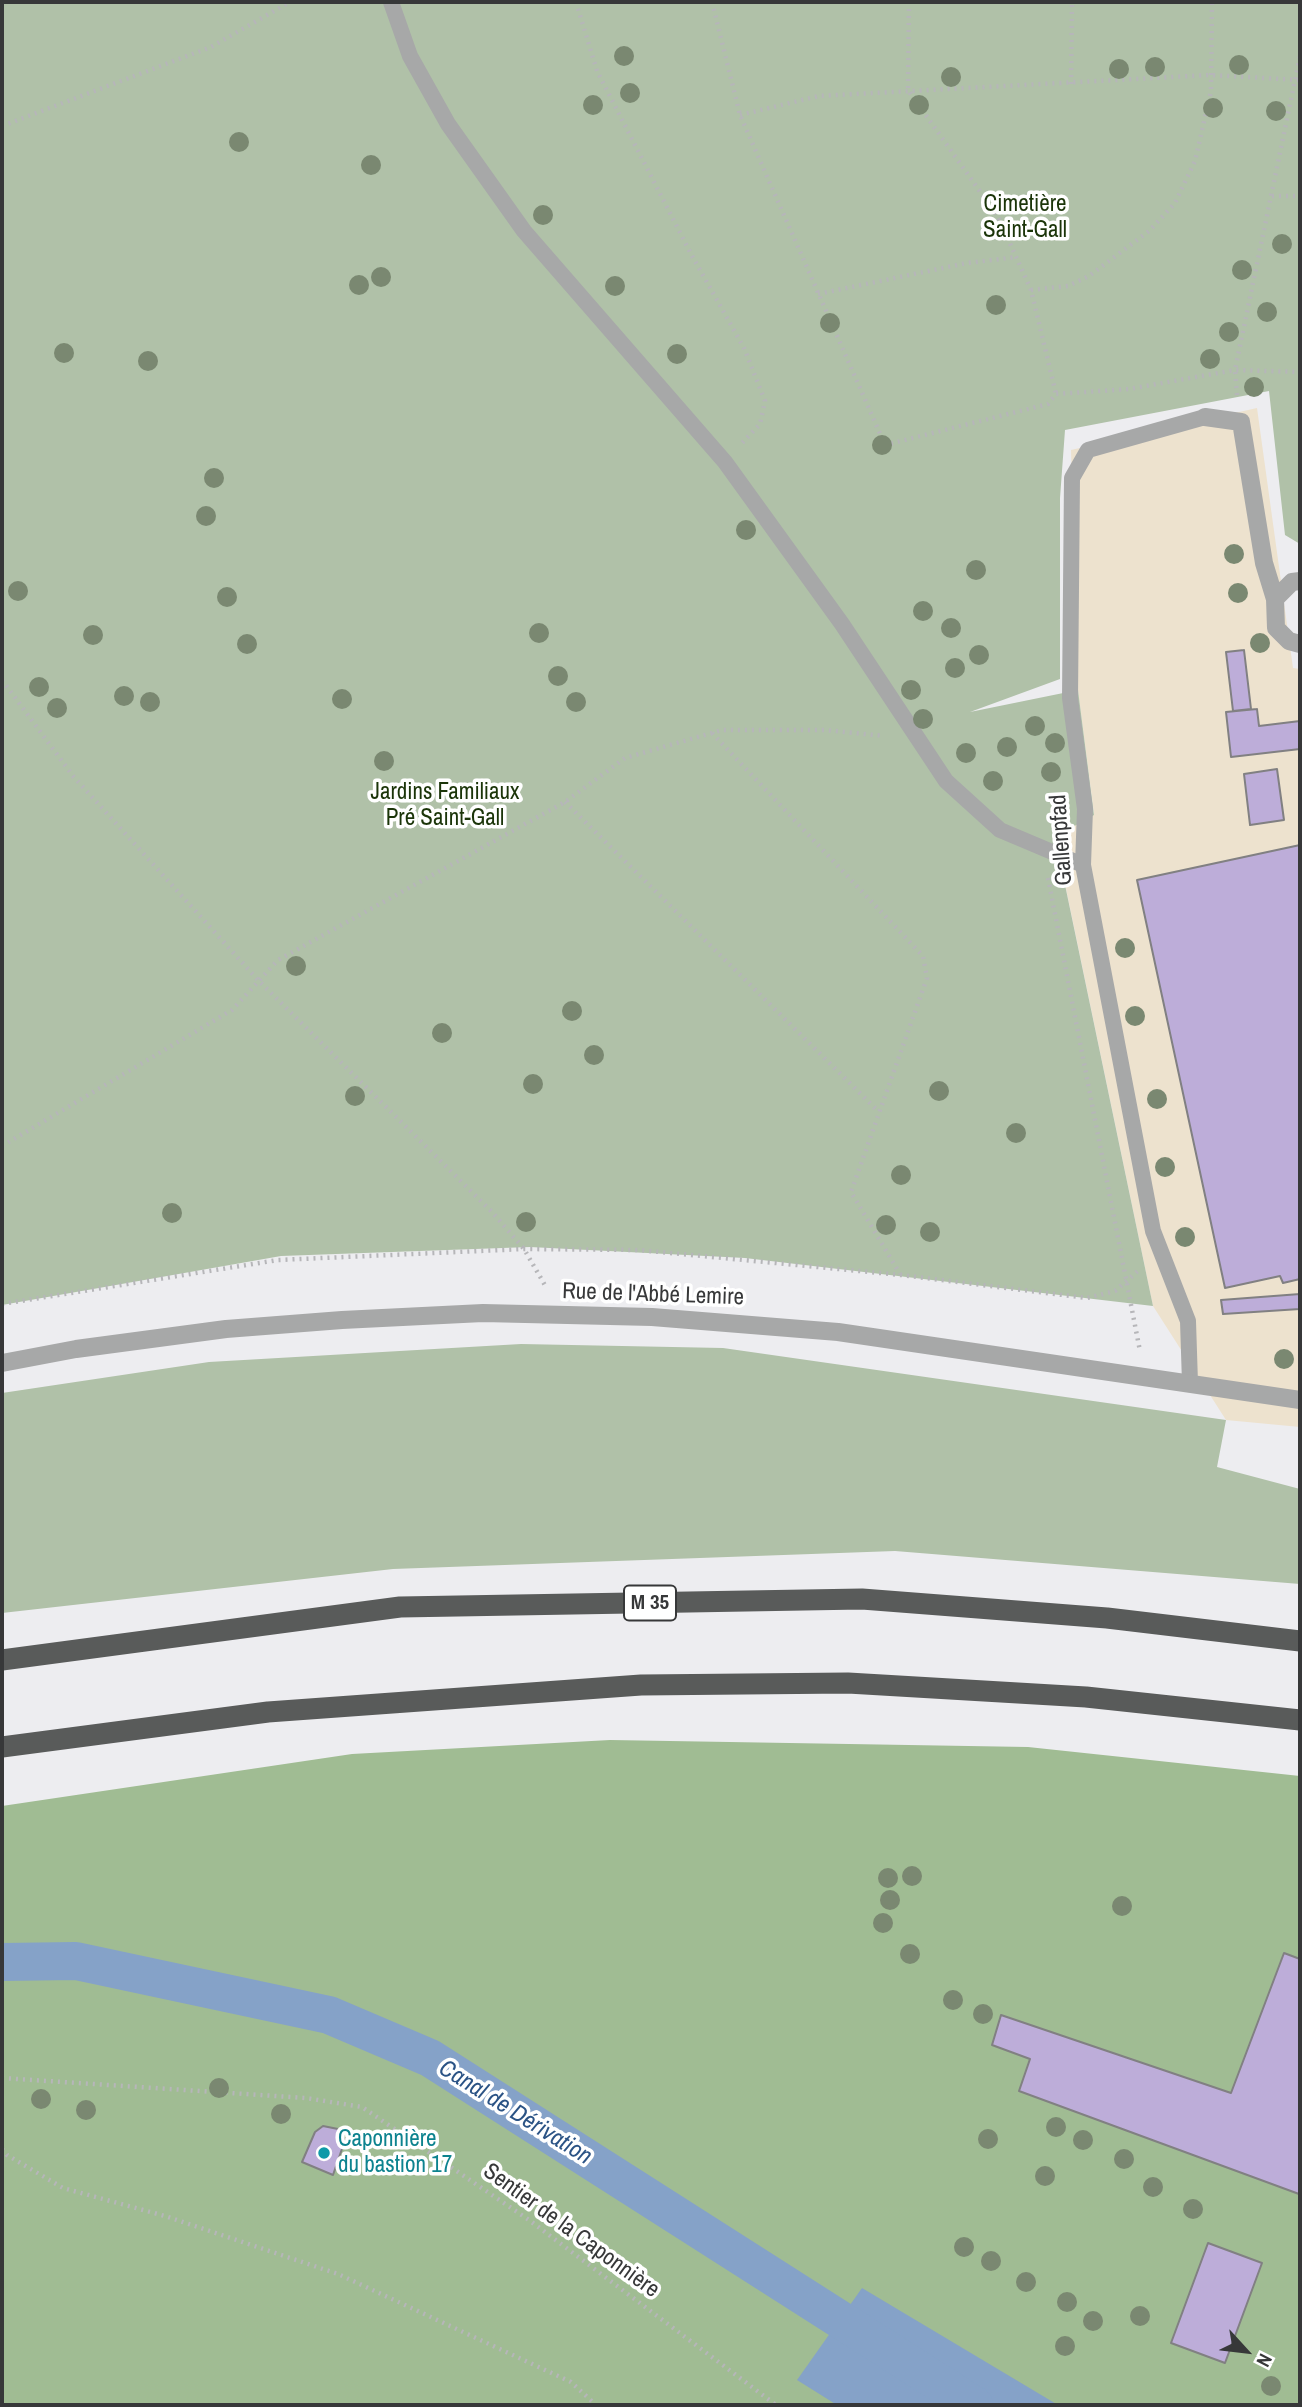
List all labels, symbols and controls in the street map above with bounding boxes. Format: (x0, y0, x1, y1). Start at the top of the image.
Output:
park label: Cimetière Saint-Gall (983, 191, 1067, 245)
park label: Jardins Familiaux Pré Saint-Gall (371, 779, 519, 833)
street label: Gallenpfad (1045, 794, 1079, 886)
street label: Rue de l'Abbé Lemire (562, 1278, 744, 1312)
road number: M 35 (624, 1586, 676, 1620)
water label: Canal de Dérivation (433, 2054, 597, 2172)
place label: Caponnière du bastion 17 (338, 2126, 452, 2180)
marker: Caponnière du bastion 17 (316, 2145, 332, 2161)
street label: Sentier de la Caponnière (478, 2158, 664, 2304)
north arrow (1211, 2316, 1281, 2386)
text: N (1251, 2350, 1279, 2371)

